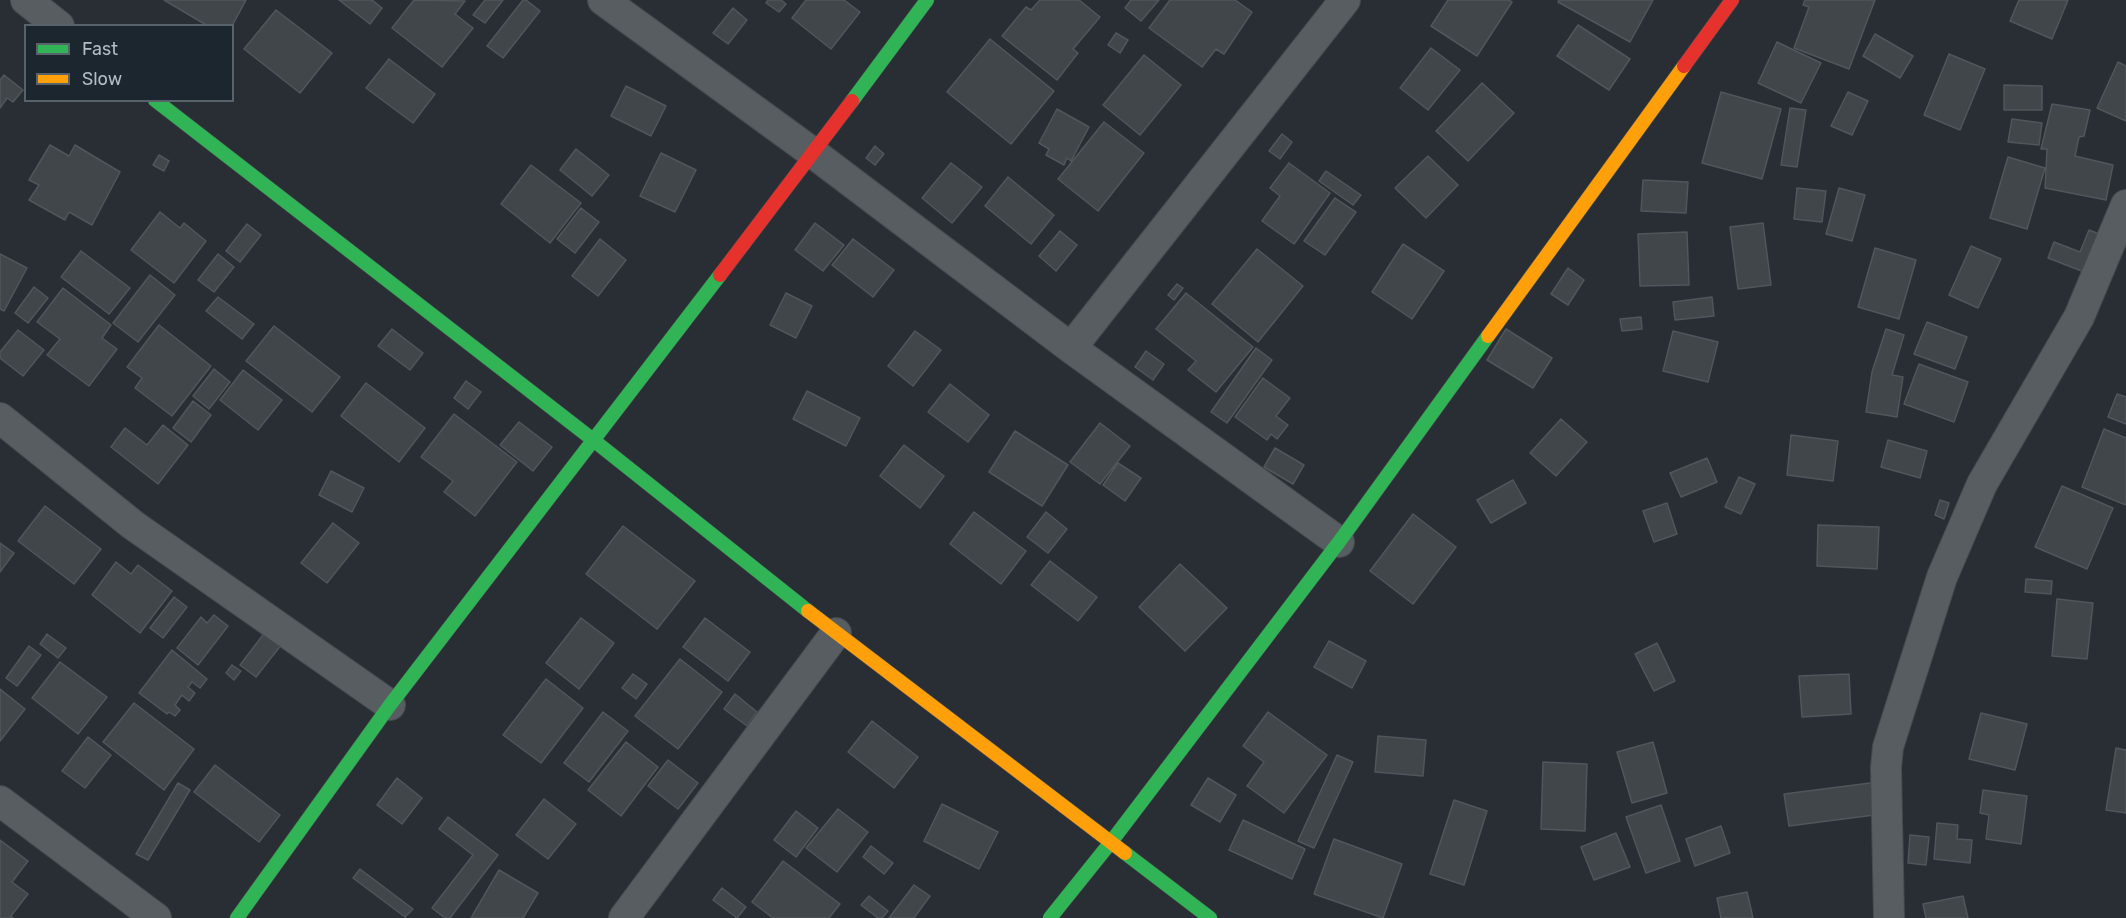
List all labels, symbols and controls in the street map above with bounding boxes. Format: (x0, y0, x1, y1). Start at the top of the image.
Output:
legend (24, 24, 234, 102)
text: Fast (82, 38, 118, 60)
text: Slow (82, 68, 122, 90)

